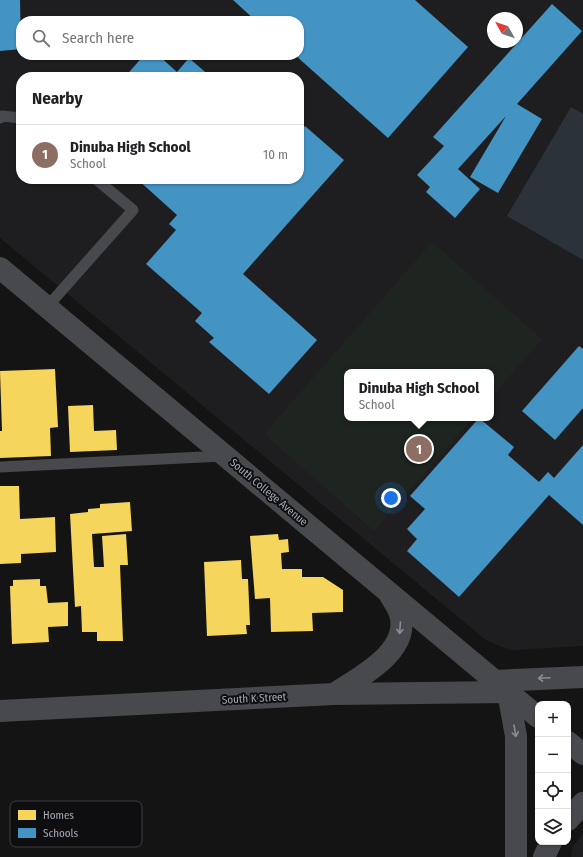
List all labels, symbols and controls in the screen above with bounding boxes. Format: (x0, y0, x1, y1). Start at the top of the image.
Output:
north arrow (487, 12, 523, 48)
search box (16, 16, 304, 60)
icon: search (30, 27, 52, 49)
text: Search here (62, 29, 134, 47)
text: Nearby (32, 88, 83, 109)
text: Dinuba High School (70, 138, 191, 156)
text: 1 (42, 147, 48, 162)
text: 10 m (263, 147, 288, 162)
text: School (70, 156, 106, 171)
popup (344, 369, 494, 421)
text: Dinuba High School (359, 379, 479, 397)
text: School (359, 397, 395, 412)
pin: 1 (406, 434, 432, 464)
street label: South College Avenue (227, 456, 310, 529)
your location (381, 488, 401, 508)
one-way arrow (396, 621, 403, 634)
one-way arrow (538, 675, 551, 682)
street label: South K Street (222, 690, 287, 707)
map controls (535, 701, 571, 845)
button: + (535, 701, 571, 737)
one-way arrow (511, 724, 519, 737)
button: − (535, 737, 571, 773)
button: locate (535, 773, 571, 809)
legend (10, 801, 142, 847)
text: Homes (43, 809, 74, 822)
button: layers (535, 809, 571, 845)
text: Schools (43, 827, 78, 840)

